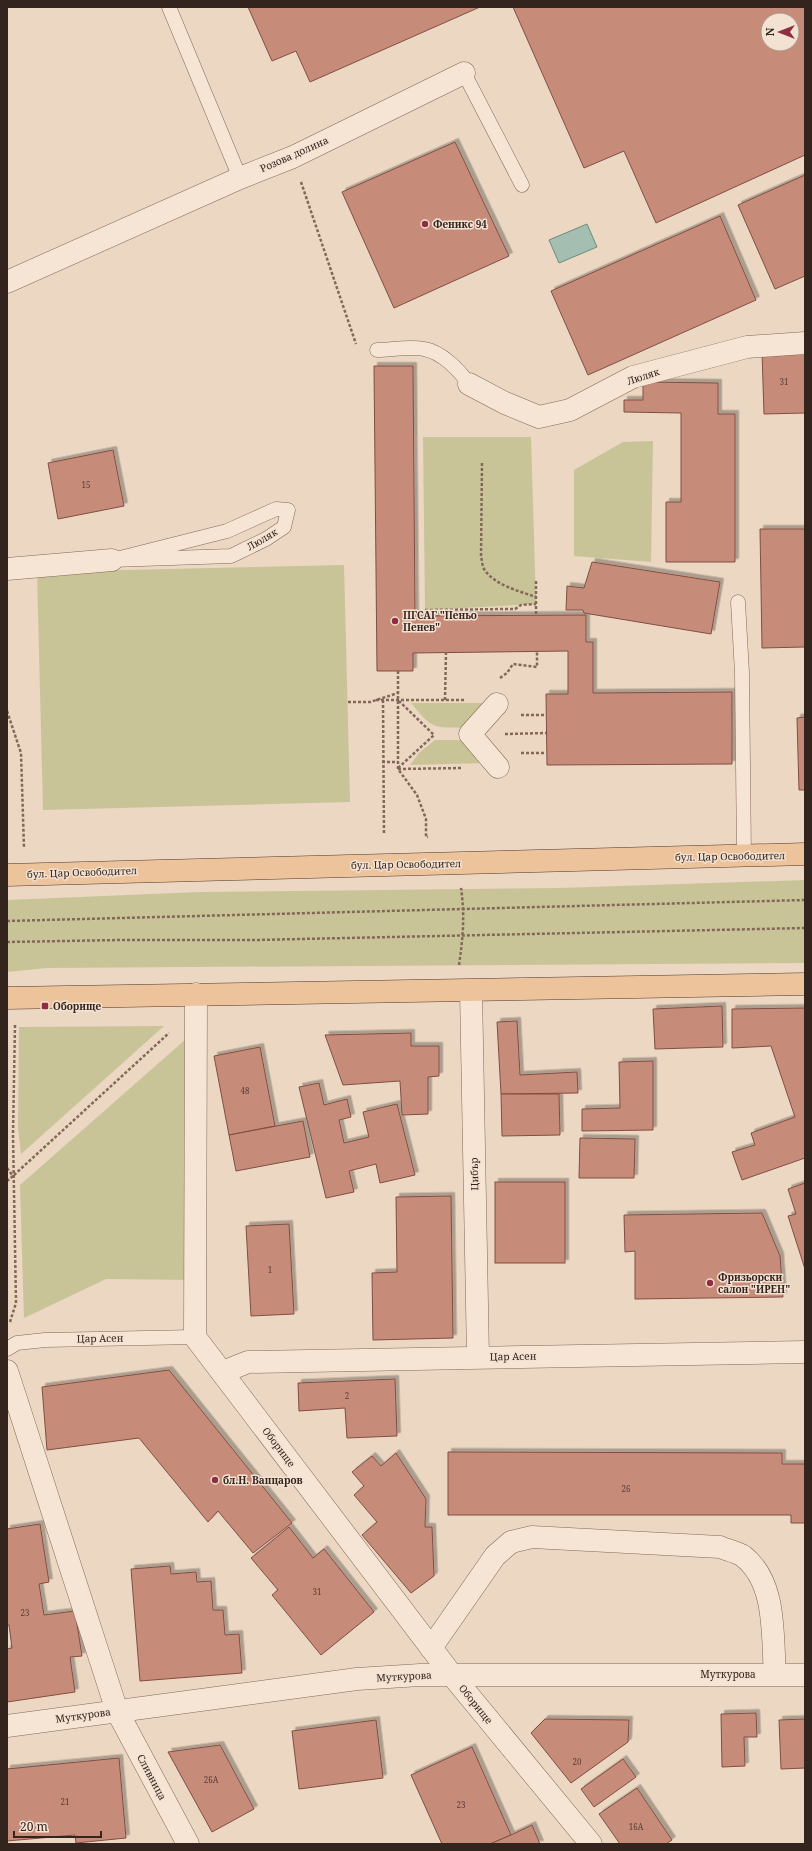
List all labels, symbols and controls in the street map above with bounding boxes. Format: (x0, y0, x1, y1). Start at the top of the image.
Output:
north arrow (760, 12, 800, 52)
text: N (762, 27, 777, 36)
street label: Розова долина (258, 133, 331, 175)
place label: Феникс 94 (433, 217, 487, 231)
marker: Феникс 94 (420, 219, 430, 229)
street label: Люляк (625, 364, 661, 388)
house number: 31 (780, 376, 788, 387)
house number: 15 (82, 479, 90, 490)
street label: Люляк (244, 525, 280, 553)
place label: ПГСАГ "Пеньо Пенев" (403, 608, 477, 634)
marker: ПГСАГ "Пеньо Пенев" (390, 616, 400, 626)
street label: бул. Цар Освободител (675, 848, 785, 864)
street label: бул. Цар Освободител (351, 856, 461, 872)
street label: бул. Цар Освободител (27, 863, 137, 881)
place label: Оборище (53, 999, 102, 1013)
marker: Оборище (40, 1001, 50, 1011)
house number: 48 (241, 1085, 250, 1096)
street label: Цибър (467, 1157, 481, 1191)
house number: 1 (268, 1264, 272, 1275)
place label: Фризьорски салон "ИРЕН" (718, 1270, 790, 1296)
marker: Фризьорски салон "ИРЕН" (705, 1278, 715, 1288)
street label: Цар Асен (77, 1331, 124, 1345)
street label: Цар Асен (490, 1349, 537, 1363)
house number: 2 (345, 1390, 349, 1401)
street label: Оборище (259, 1424, 299, 1470)
place label: бл.Н. Вапцаров (223, 1473, 303, 1487)
marker: бл.Н. Вапцаров (210, 1475, 220, 1485)
house number: 26 (622, 1483, 631, 1494)
house number: 31 (313, 1586, 321, 1597)
house number: 23 (21, 1607, 30, 1618)
street label: Муткурова (700, 1667, 756, 1681)
street label: Муткурова (376, 1668, 432, 1684)
street label: Оборище (456, 1681, 496, 1727)
street label: Муткурова (55, 1704, 112, 1726)
street label: Сливница (134, 1752, 170, 1803)
house number: 20 (573, 1756, 582, 1767)
house number: 26А (204, 1774, 219, 1785)
house number: 21 (61, 1796, 69, 1807)
house number: 23 (457, 1799, 466, 1810)
scale bar (14, 1813, 101, 1839)
text: 20 m (20, 1818, 48, 1835)
house number: 16A (629, 1821, 644, 1832)

